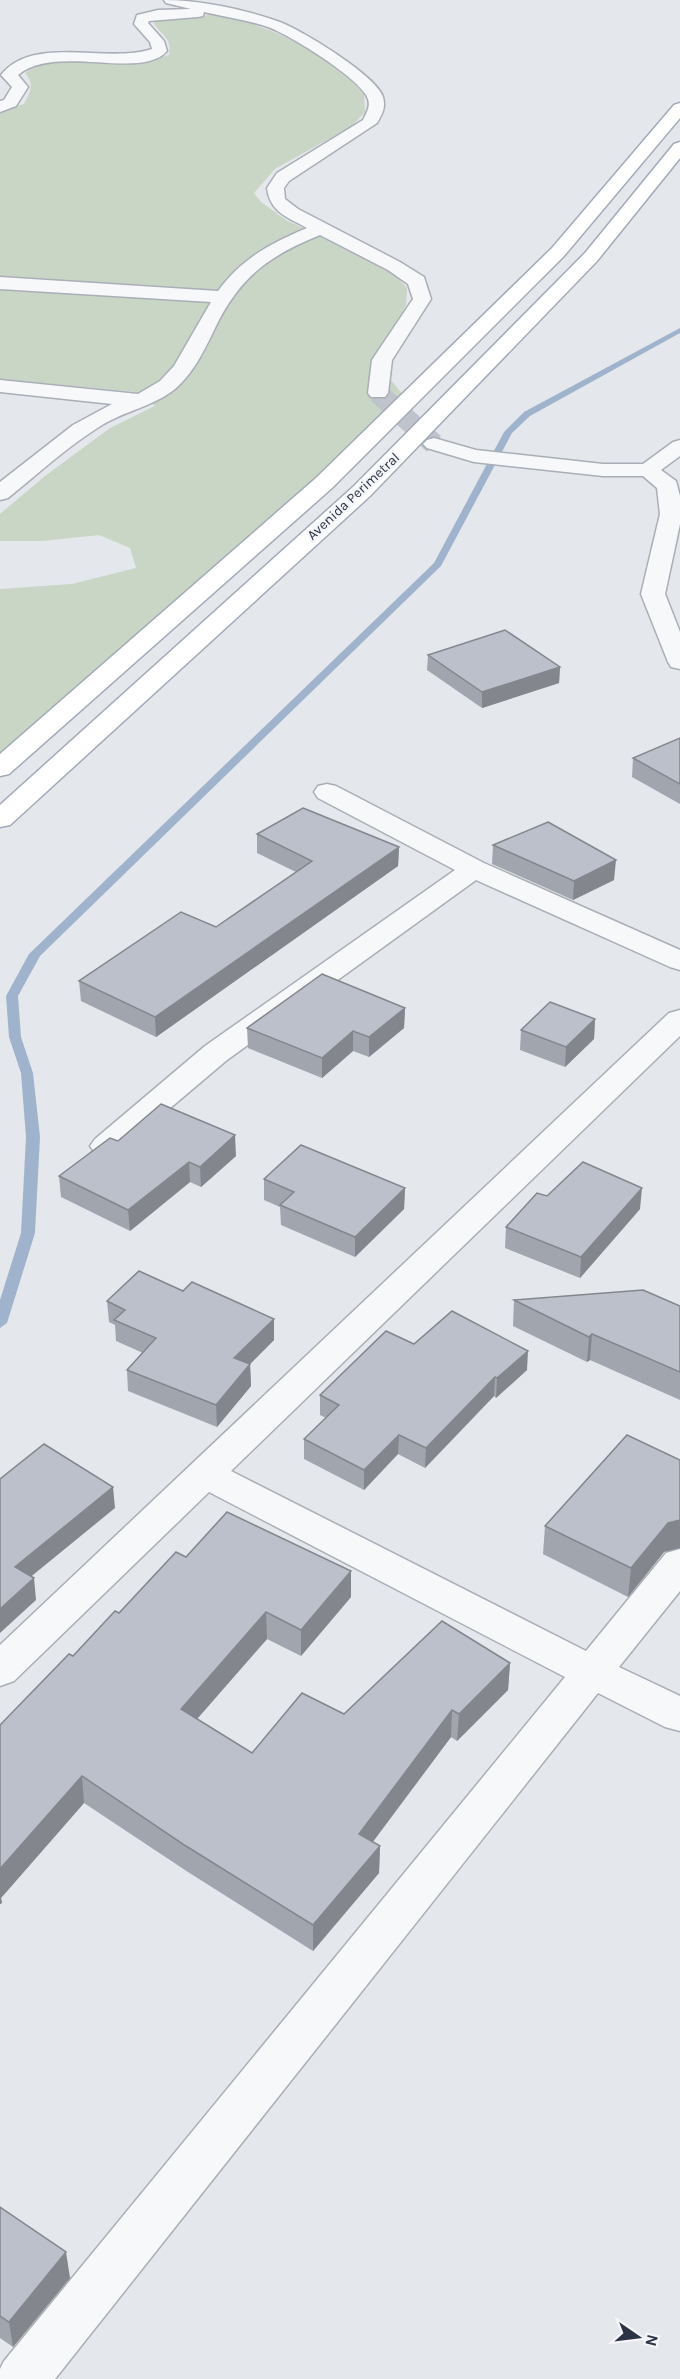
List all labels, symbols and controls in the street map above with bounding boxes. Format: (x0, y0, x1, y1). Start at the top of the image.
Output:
street label: Avenida Perimetral (304, 449, 403, 544)
north arrow (608, 2307, 668, 2367)
text: N (641, 2333, 663, 2348)

